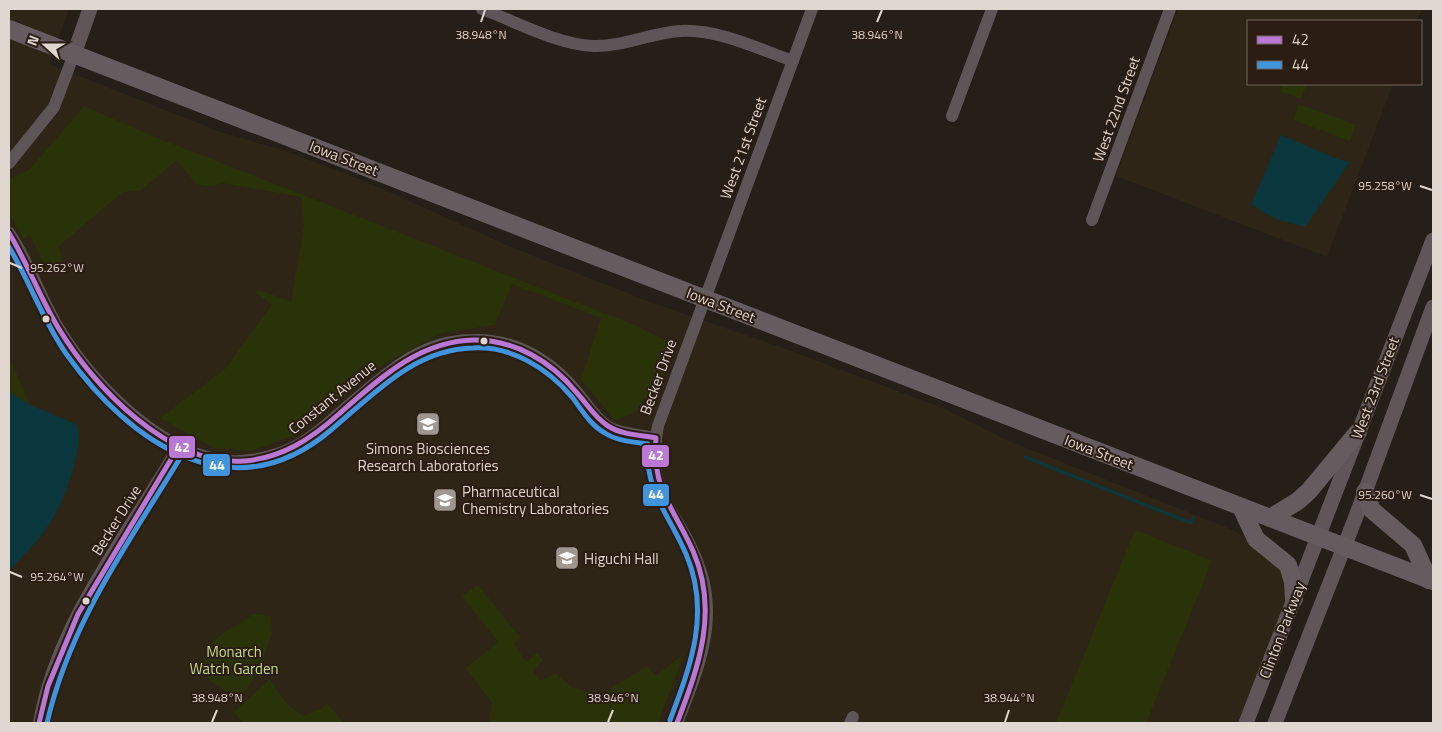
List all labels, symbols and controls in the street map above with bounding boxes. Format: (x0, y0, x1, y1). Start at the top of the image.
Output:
north arrow (20, 20, 70, 70)
legend (1247, 20, 1422, 85)
text: 38.948°N (455, 25, 507, 44)
text: 38.946°N (851, 25, 903, 44)
text: 42 (1292, 28, 1309, 51)
text: N (21, 32, 44, 48)
street label: West 22nd Street (1086, 52, 1146, 165)
text: 44 (1292, 53, 1309, 76)
street label: West 21st Street (714, 93, 772, 202)
street label: Iowa Street (306, 134, 383, 182)
text: 95.258°W (1358, 176, 1412, 195)
text: 95.262°W (30, 258, 84, 277)
street label: Iowa Street (683, 281, 760, 329)
unlabelled marker (41, 314, 51, 324)
street label: West 23rd Street (1345, 333, 1405, 442)
unlabelled marker (479, 336, 489, 346)
street label: Becker Drive (634, 336, 682, 418)
street label: Constant Avenue (283, 354, 381, 440)
school or university icon: Simons Biosciences Research Laboratories (415, 411, 441, 437)
street label: Iowa Street (1061, 428, 1138, 476)
line badge: 42 (168, 435, 196, 459)
text: 42 (174, 436, 190, 457)
place label: Simons Biosciences Research Laboratories (357, 437, 499, 477)
line badge: 42 (641, 444, 670, 468)
text: 42 (648, 444, 664, 465)
line badge: 44 (202, 453, 231, 477)
text: 44 (209, 454, 225, 475)
street label: Becker Drive (85, 480, 147, 560)
place label: Pharmaceutical Chemistry Laboratories (462, 480, 609, 520)
line badge: 44 (642, 483, 670, 507)
text: 44 (648, 483, 664, 504)
text: 95.260°W (1358, 485, 1412, 504)
school or university icon: Pharmaceutical Chemistry Laboratories (432, 487, 458, 513)
school or university icon: Higuchi Hall (554, 545, 580, 571)
place label: Higuchi Hall (584, 547, 659, 570)
text: 95.264°W (30, 567, 84, 586)
street label: Clinton Parkway (1253, 578, 1311, 682)
unlabelled marker (81, 596, 91, 606)
park label: Monarch Watch Garden (189, 640, 279, 680)
text: 38.948°N (191, 688, 243, 707)
text: 38.946°N (587, 688, 639, 707)
text: 38.944°N (983, 688, 1035, 707)

